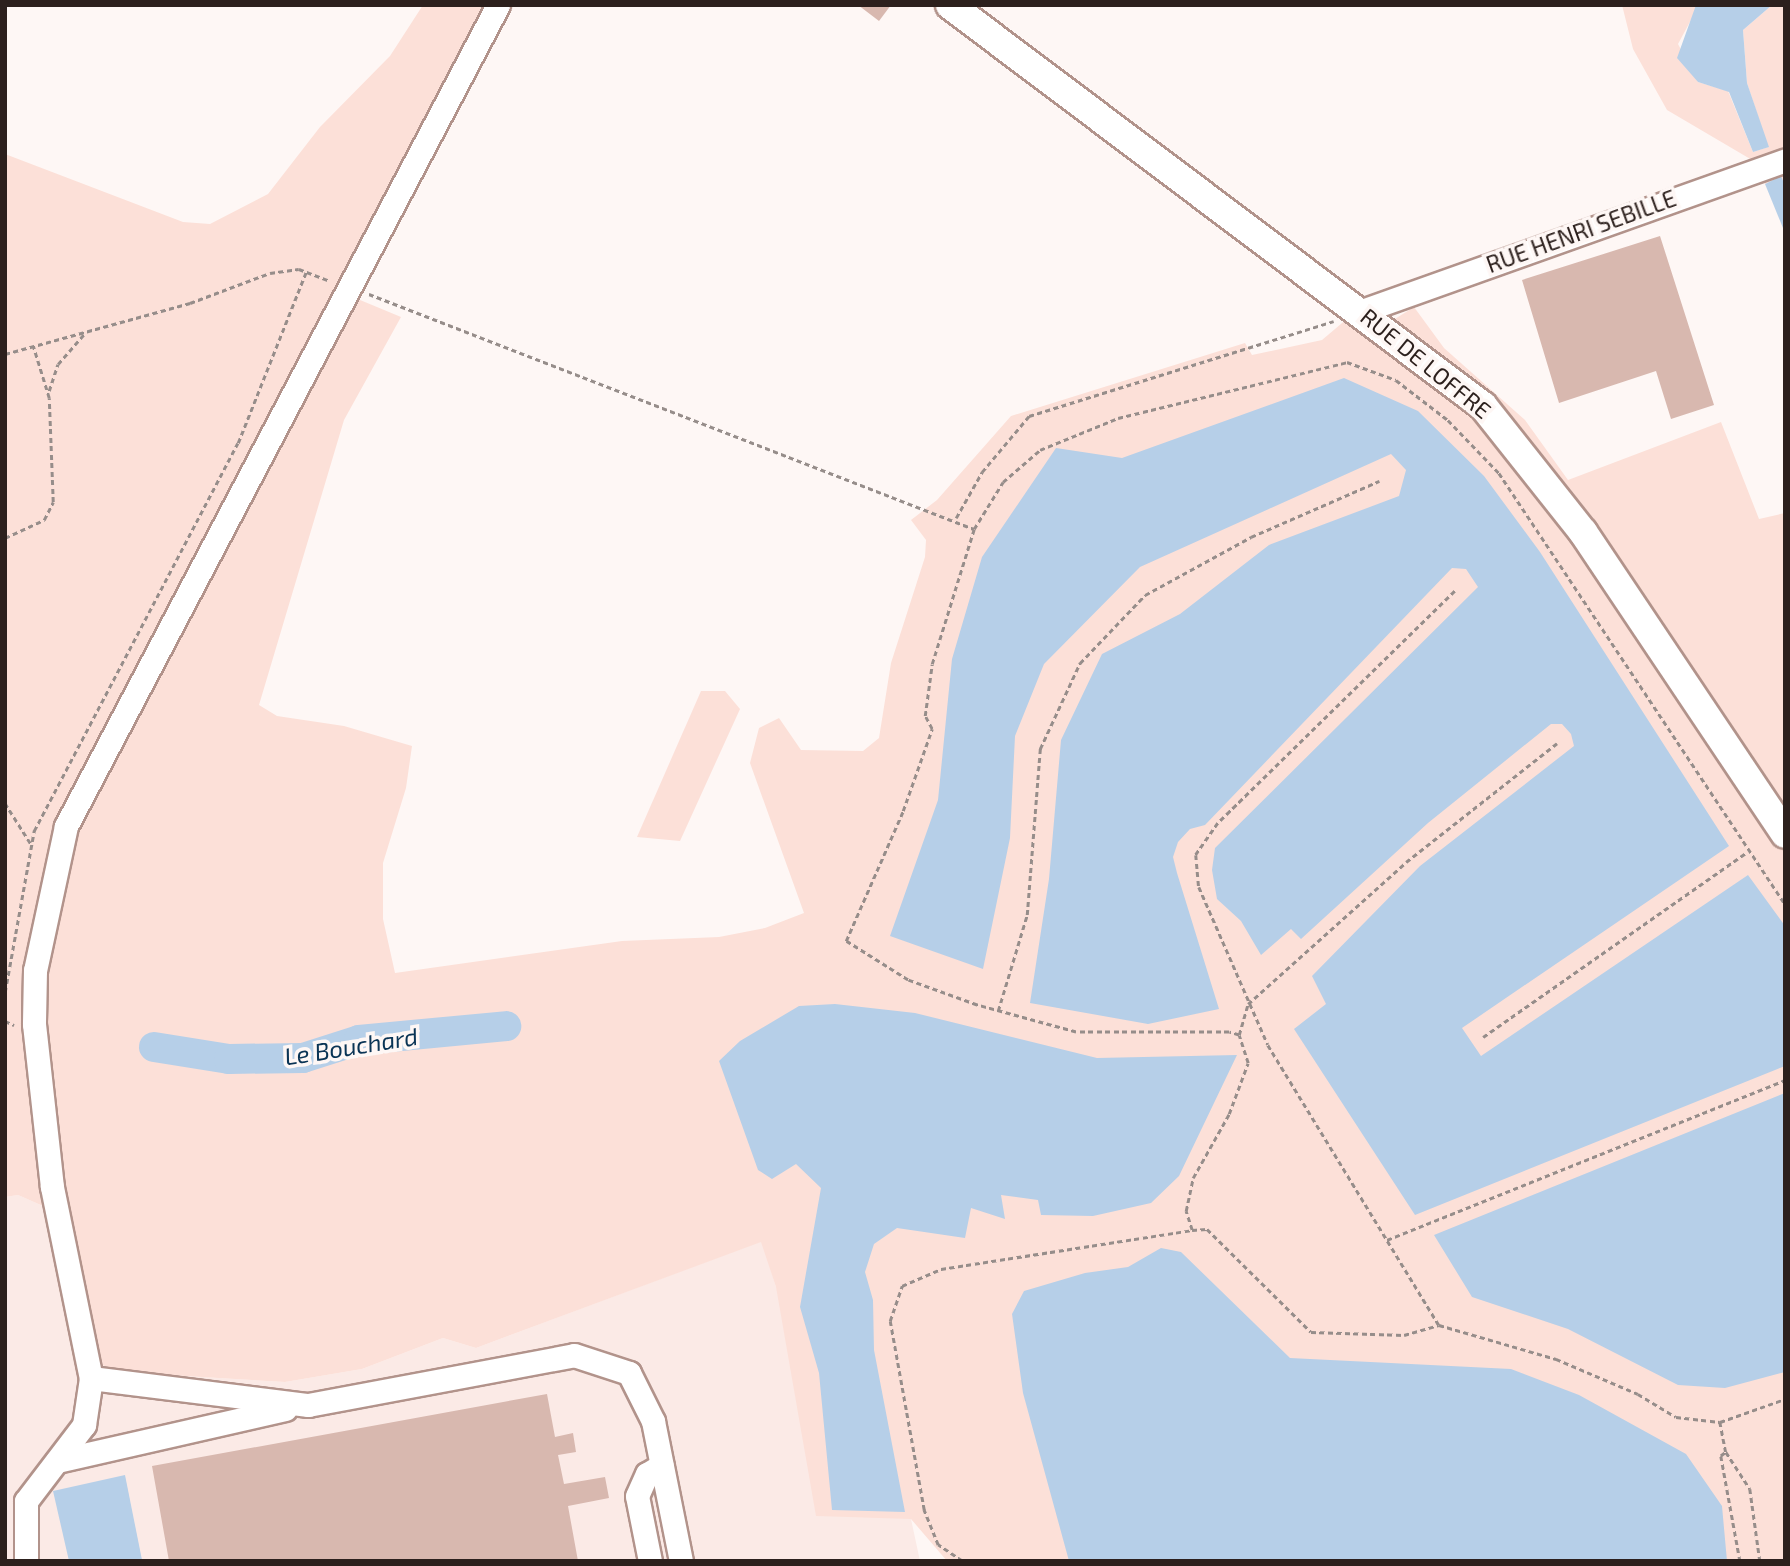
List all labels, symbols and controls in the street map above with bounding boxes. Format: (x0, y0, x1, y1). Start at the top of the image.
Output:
street label: RUE HENRI SEBILLE (1482, 184, 1680, 278)
street label: RUE DE LOFFRE (1355, 302, 1497, 424)
water label: Le Bouchard (282, 1021, 420, 1071)

